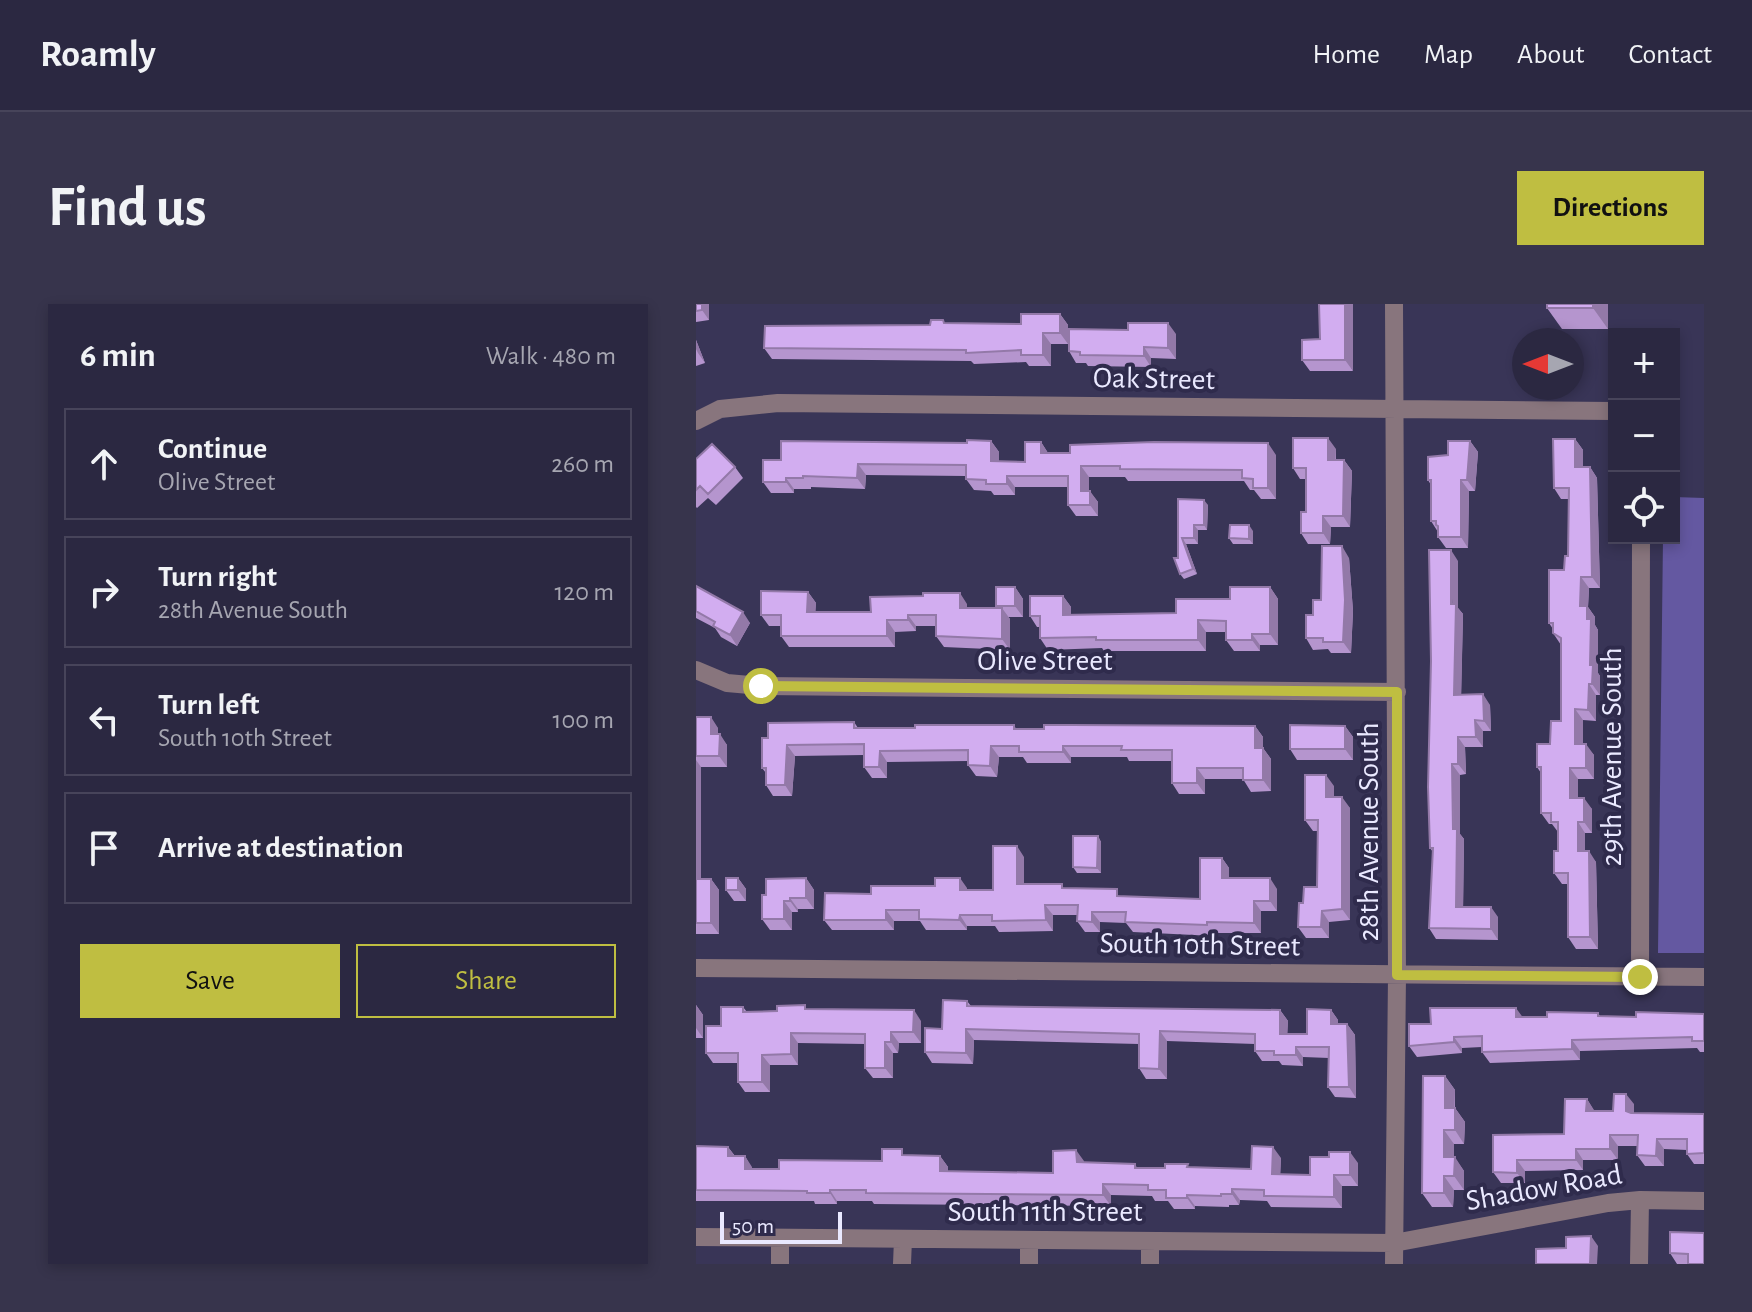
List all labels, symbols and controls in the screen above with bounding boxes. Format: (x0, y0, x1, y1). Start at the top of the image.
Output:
text: Roamly (40, 36, 156, 74)
text: Home (1313, 41, 1380, 69)
text: Map (1424, 41, 1473, 69)
text: About (1517, 41, 1585, 69)
text: Contact (1629, 41, 1712, 69)
button: Directions (1517, 171, 1704, 245)
text: Find us (48, 180, 206, 236)
north arrow (1512, 328, 1584, 400)
map controls (1608, 328, 1680, 544)
button: + (1608, 328, 1680, 400)
text: 6 min (80, 339, 156, 373)
text: Walk · 480 m (486, 343, 616, 369)
street label: Oak Street (1093, 363, 1216, 395)
button: − (1608, 400, 1680, 472)
text: Continue (158, 434, 267, 464)
icon: ahead (82, 442, 126, 486)
text: 260 m (551, 451, 614, 477)
text: Olive Street (158, 469, 275, 495)
button: locate (1608, 472, 1680, 544)
text: Turn right (158, 562, 277, 592)
icon: right (82, 570, 126, 614)
text: 120 m (554, 579, 614, 605)
text: 28th Avenue South (158, 597, 348, 623)
street label: Olive Street (977, 646, 1113, 676)
street label: 29th Avenue South (1597, 647, 1627, 867)
route start (743, 668, 779, 704)
text: Turn left (158, 690, 259, 720)
icon: left (82, 698, 126, 742)
text: 100 m (553, 707, 614, 733)
street label: 28th Avenue South (1354, 722, 1384, 942)
text: South 10th Street (158, 725, 332, 751)
icon: arrive (82, 826, 126, 870)
text: Arrive at destination (158, 833, 404, 863)
street label: South 10th Street (1099, 928, 1301, 962)
button: Save (80, 944, 340, 1018)
button: Share (356, 944, 616, 1018)
route end (1622, 959, 1658, 995)
street label: Shadow Road (1464, 1160, 1624, 1216)
street label: South 11th Street (947, 1197, 1143, 1227)
scale bar (720, 1208, 842, 1244)
text: 50 m (732, 1215, 774, 1237)

